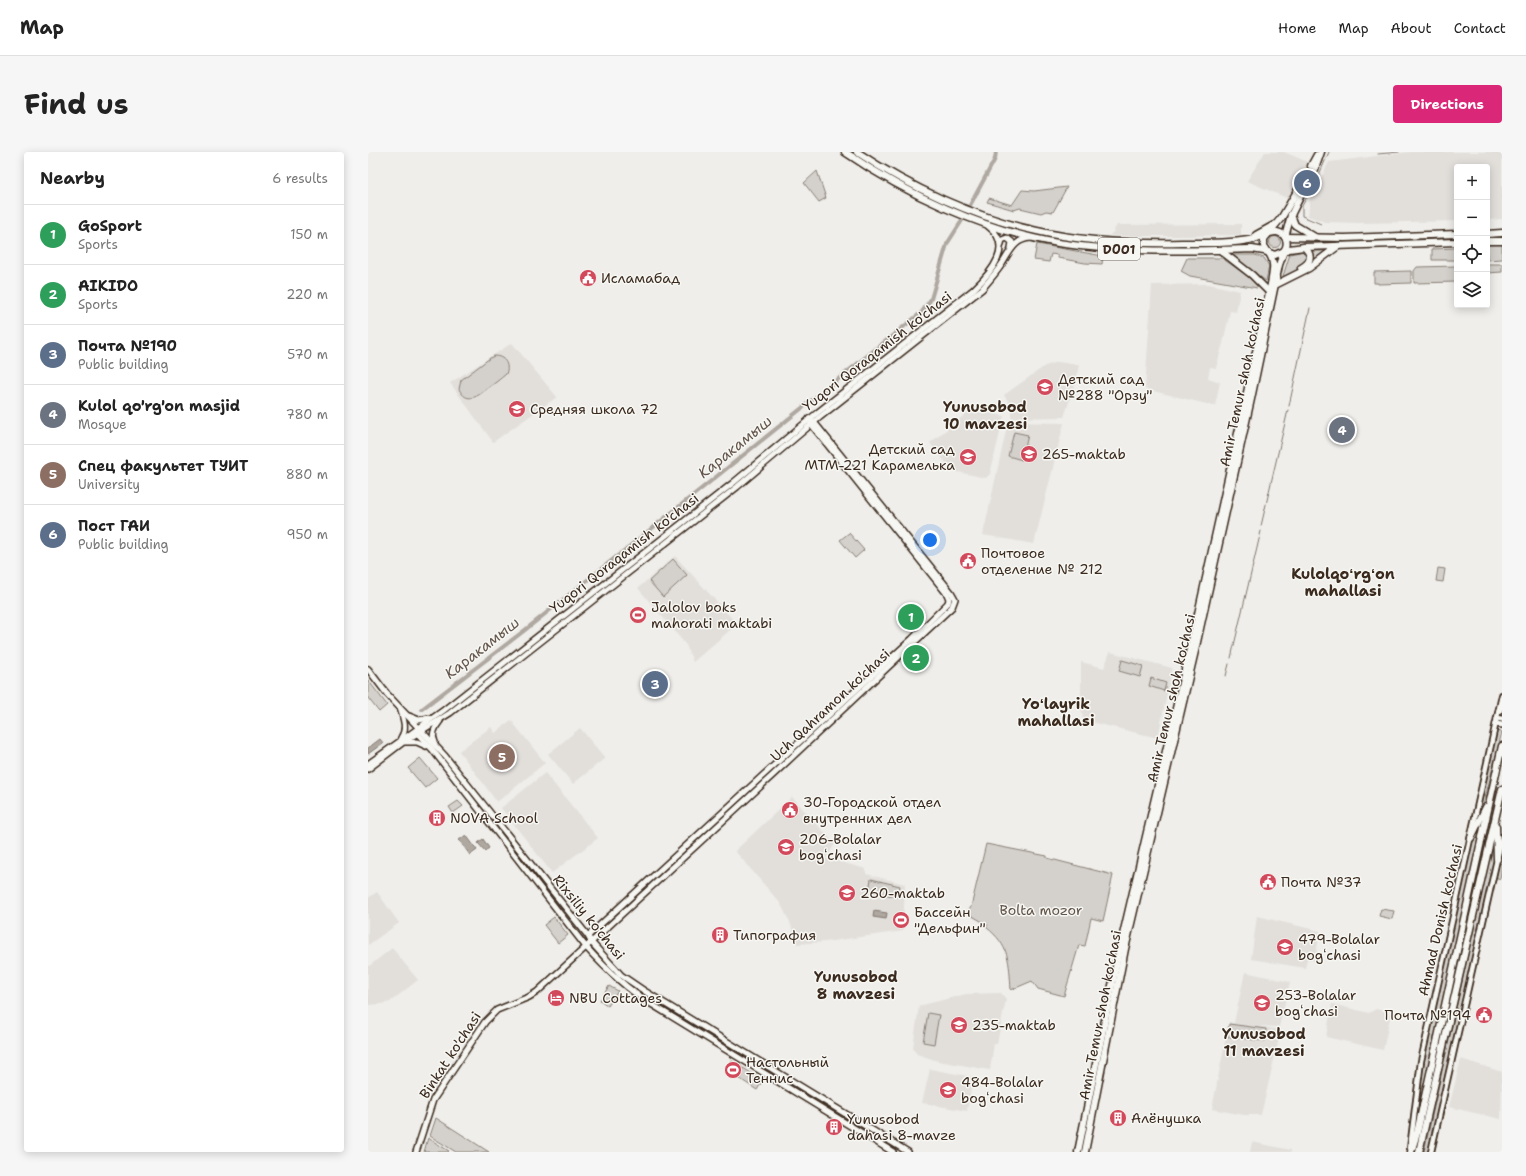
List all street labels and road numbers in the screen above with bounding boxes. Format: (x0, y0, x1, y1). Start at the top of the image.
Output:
road number: D001 (1098, 238, 1140, 260)
street label: Yuqori Qoraqamish ko'chasi (799, 287, 955, 415)
street label: Amir Temur shoh ko'chasi (1215, 296, 1269, 468)
street label: Yuqori Qoraqamish ko'chasi (546, 489, 702, 617)
street label: Amir Temur shoh ko'chasi (1143, 612, 1199, 784)
street label: Uch Qahramon ko'chasi (766, 645, 894, 765)
street label: Ahmad Donish ko'chasi (1414, 842, 1466, 998)
street label: Rixsiliy ko'chasi (549, 871, 629, 963)
street label: Amir Temur shoh ko'chasi (1075, 929, 1125, 1101)
street label: Binkat ko'chasi (415, 1008, 485, 1102)

